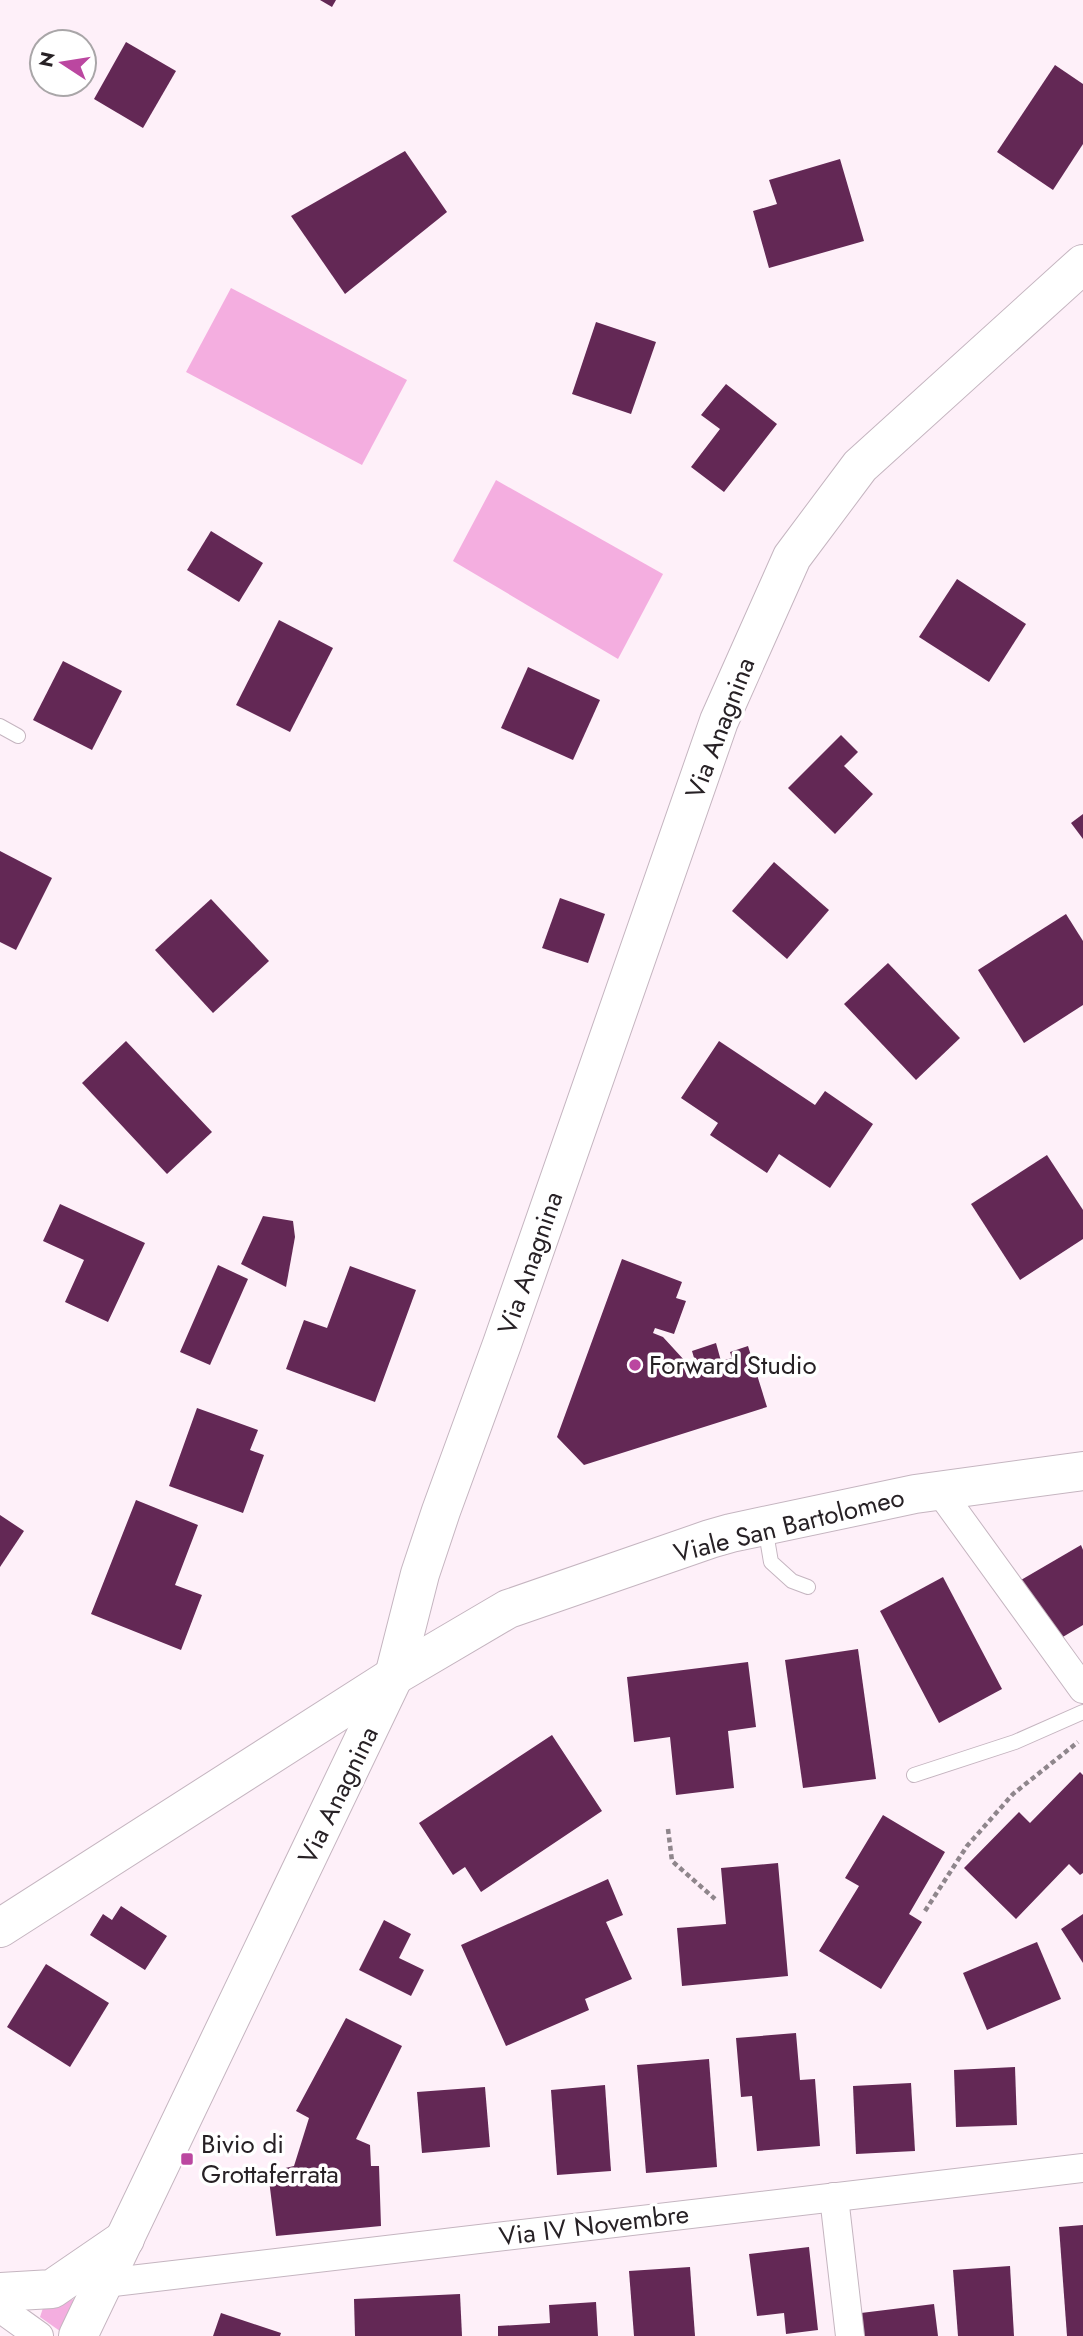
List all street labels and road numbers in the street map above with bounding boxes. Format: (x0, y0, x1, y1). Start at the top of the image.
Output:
street label: Via Anagnina (676, 652, 764, 804)
street label: Via Anagnina (488, 1186, 572, 1340)
street label: Viale San Bartolomeo (670, 1478, 908, 1572)
street label: Via Anagnina (288, 1720, 388, 1870)
street label: Via IV Novembre (497, 2195, 691, 2255)

